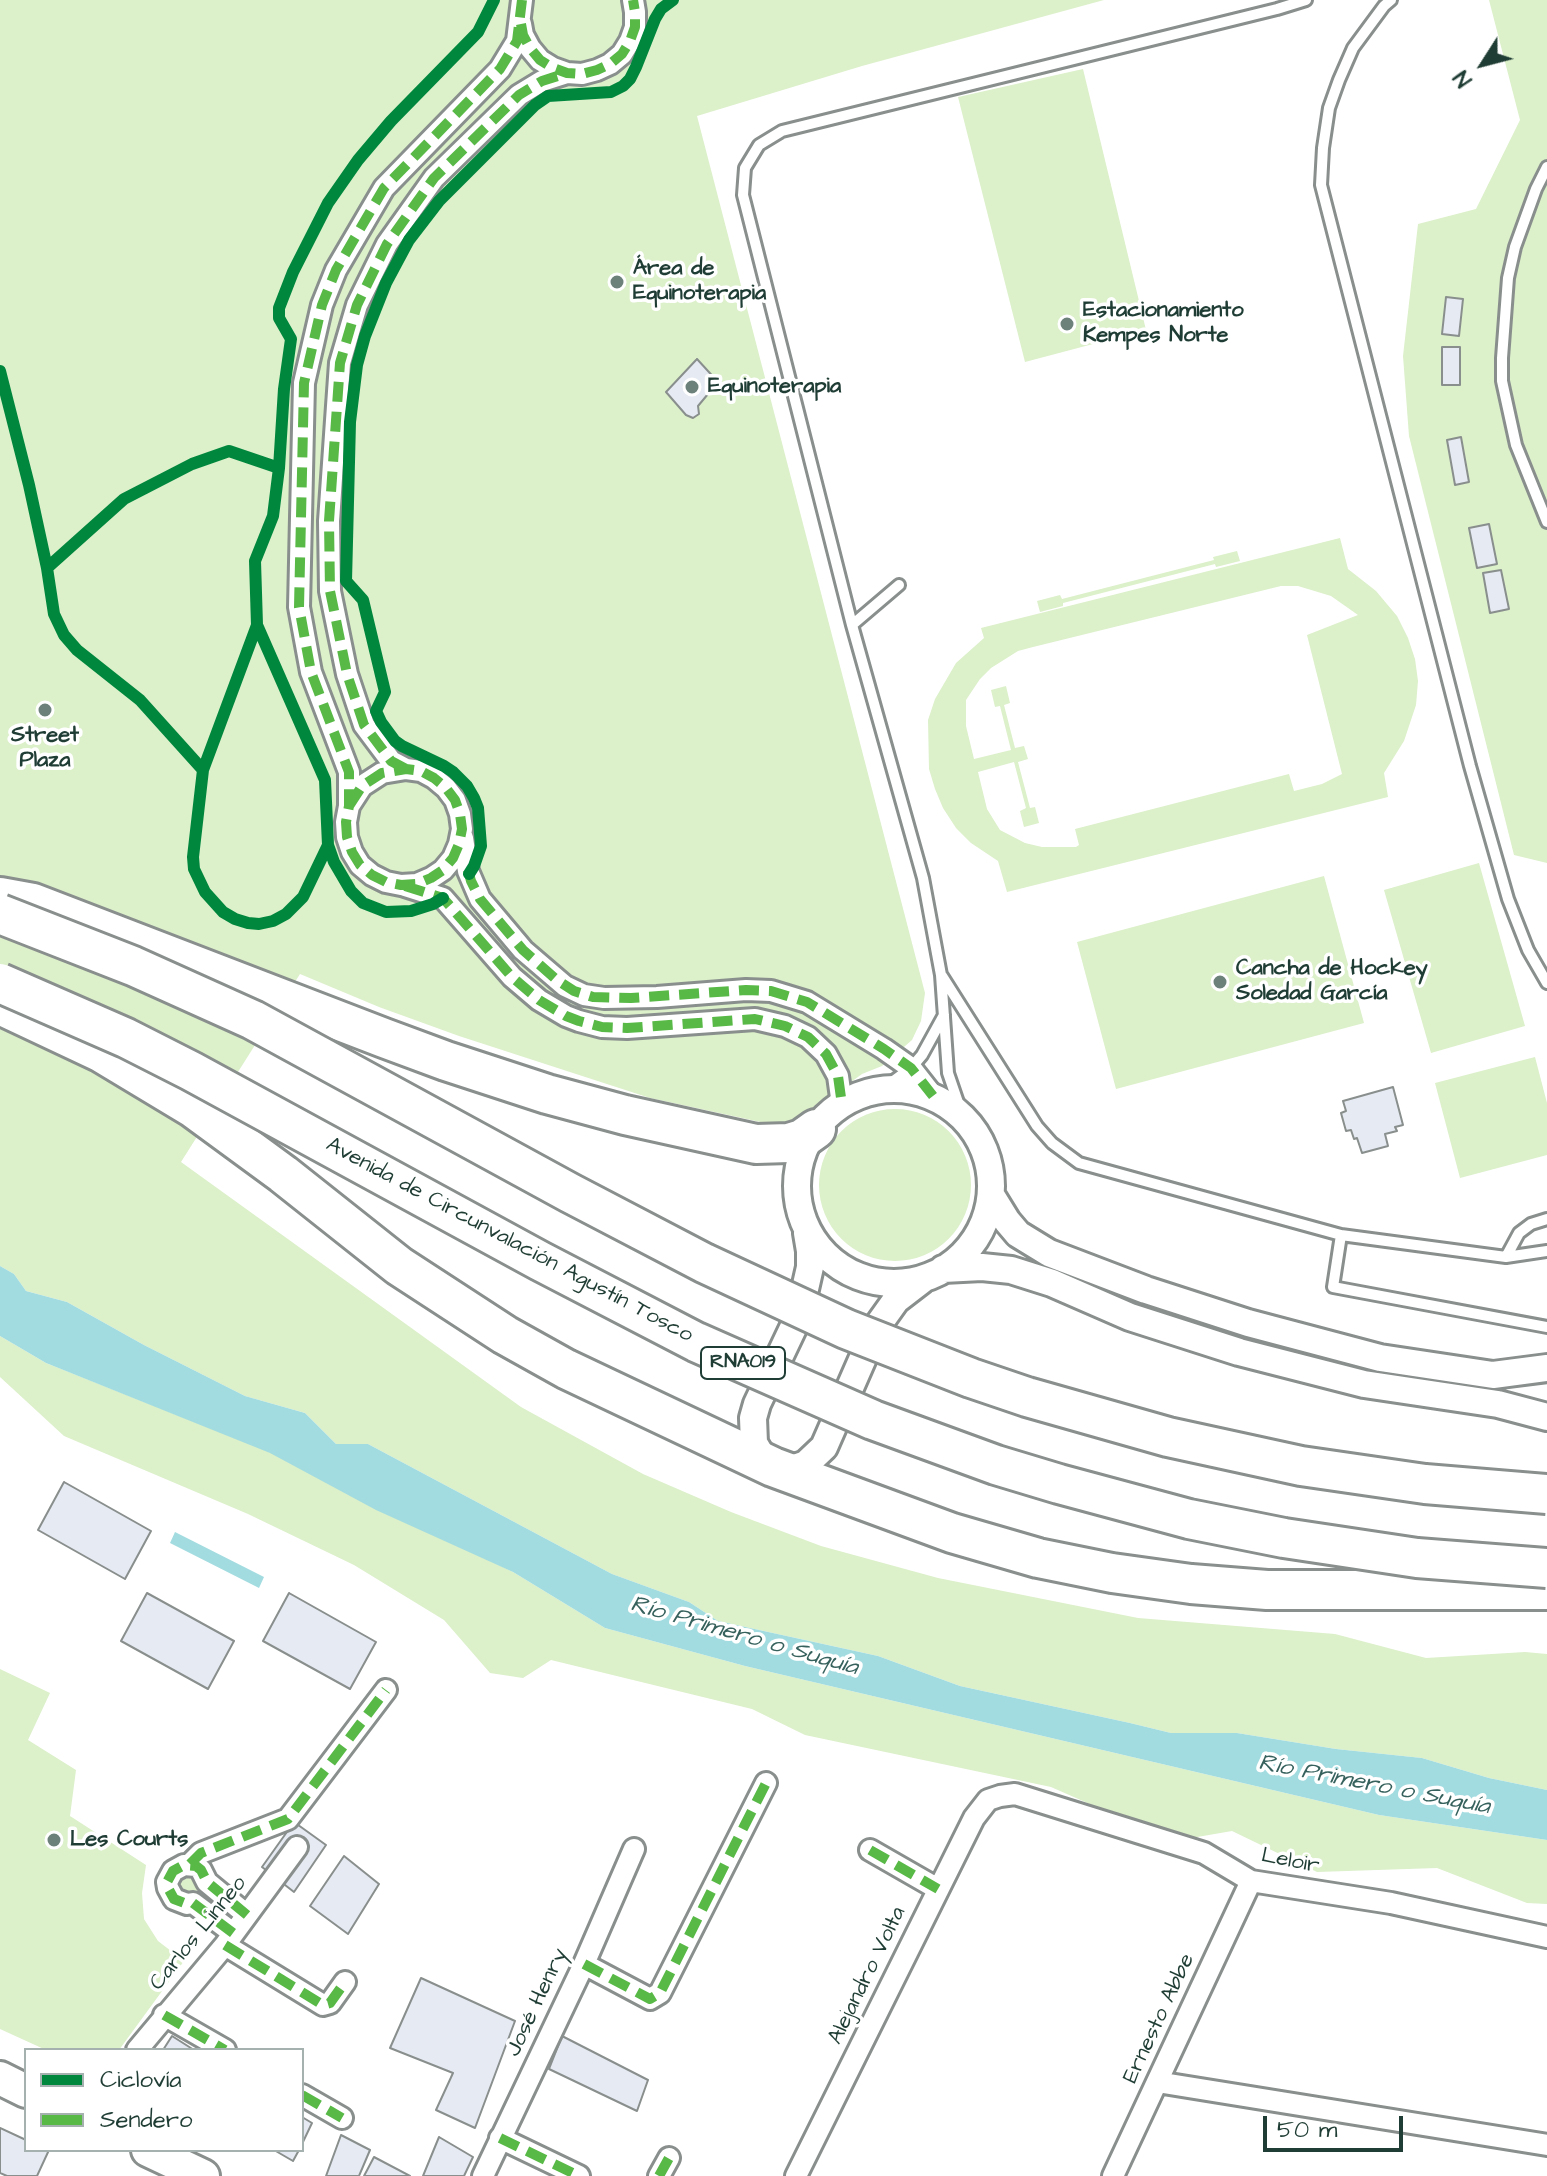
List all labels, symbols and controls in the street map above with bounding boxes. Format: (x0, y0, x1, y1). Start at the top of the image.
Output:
north arrow (1443, 24, 1523, 104)
text: N (1447, 64, 1480, 93)
place label: Área de Equinoterapia (633, 256, 766, 308)
marker: Área de Equinoterapia (608, 273, 626, 291)
place label: Estacionamiento Kempes Norte (1083, 298, 1244, 350)
marker: Estacionamiento Kempes Norte (1058, 315, 1076, 333)
place label: Equinoterapia (708, 374, 841, 400)
marker: Equinoterapia (683, 378, 701, 396)
marker: Street Plaza (36, 701, 54, 719)
place label: Street Plaza (11, 723, 79, 774)
place label: Cancha de Hockey Soledad García (1236, 956, 1428, 1008)
marker: Cancha de Hockey Soledad García (1211, 973, 1229, 991)
street label: Avenida de Circunvalación Agustín Tosco (321, 1133, 697, 1349)
road number: RNA019 (701, 1347, 785, 1379)
water label: Río Primero o Suquía (627, 1591, 861, 1683)
water label: Río Primero o Suquía (1256, 1749, 1492, 1823)
place label: Les Courts (70, 1827, 188, 1853)
marker: Les Courts (45, 1831, 63, 1849)
street label: Leloir (1259, 1843, 1321, 1881)
street label: Carlos Linneo (145, 1872, 253, 1996)
street label: Alejandro Volta (823, 1903, 913, 2049)
street label: José Henry (501, 1945, 575, 2061)
street label: Ernesto Abbe (1118, 1950, 1202, 2088)
legend (24, 2048, 304, 2152)
text: Ciclovía (100, 2063, 181, 2097)
scale bar (1267, 2100, 1407, 2150)
text: Sendero (100, 2103, 192, 2137)
text: 50 m (1277, 2113, 1337, 2147)

